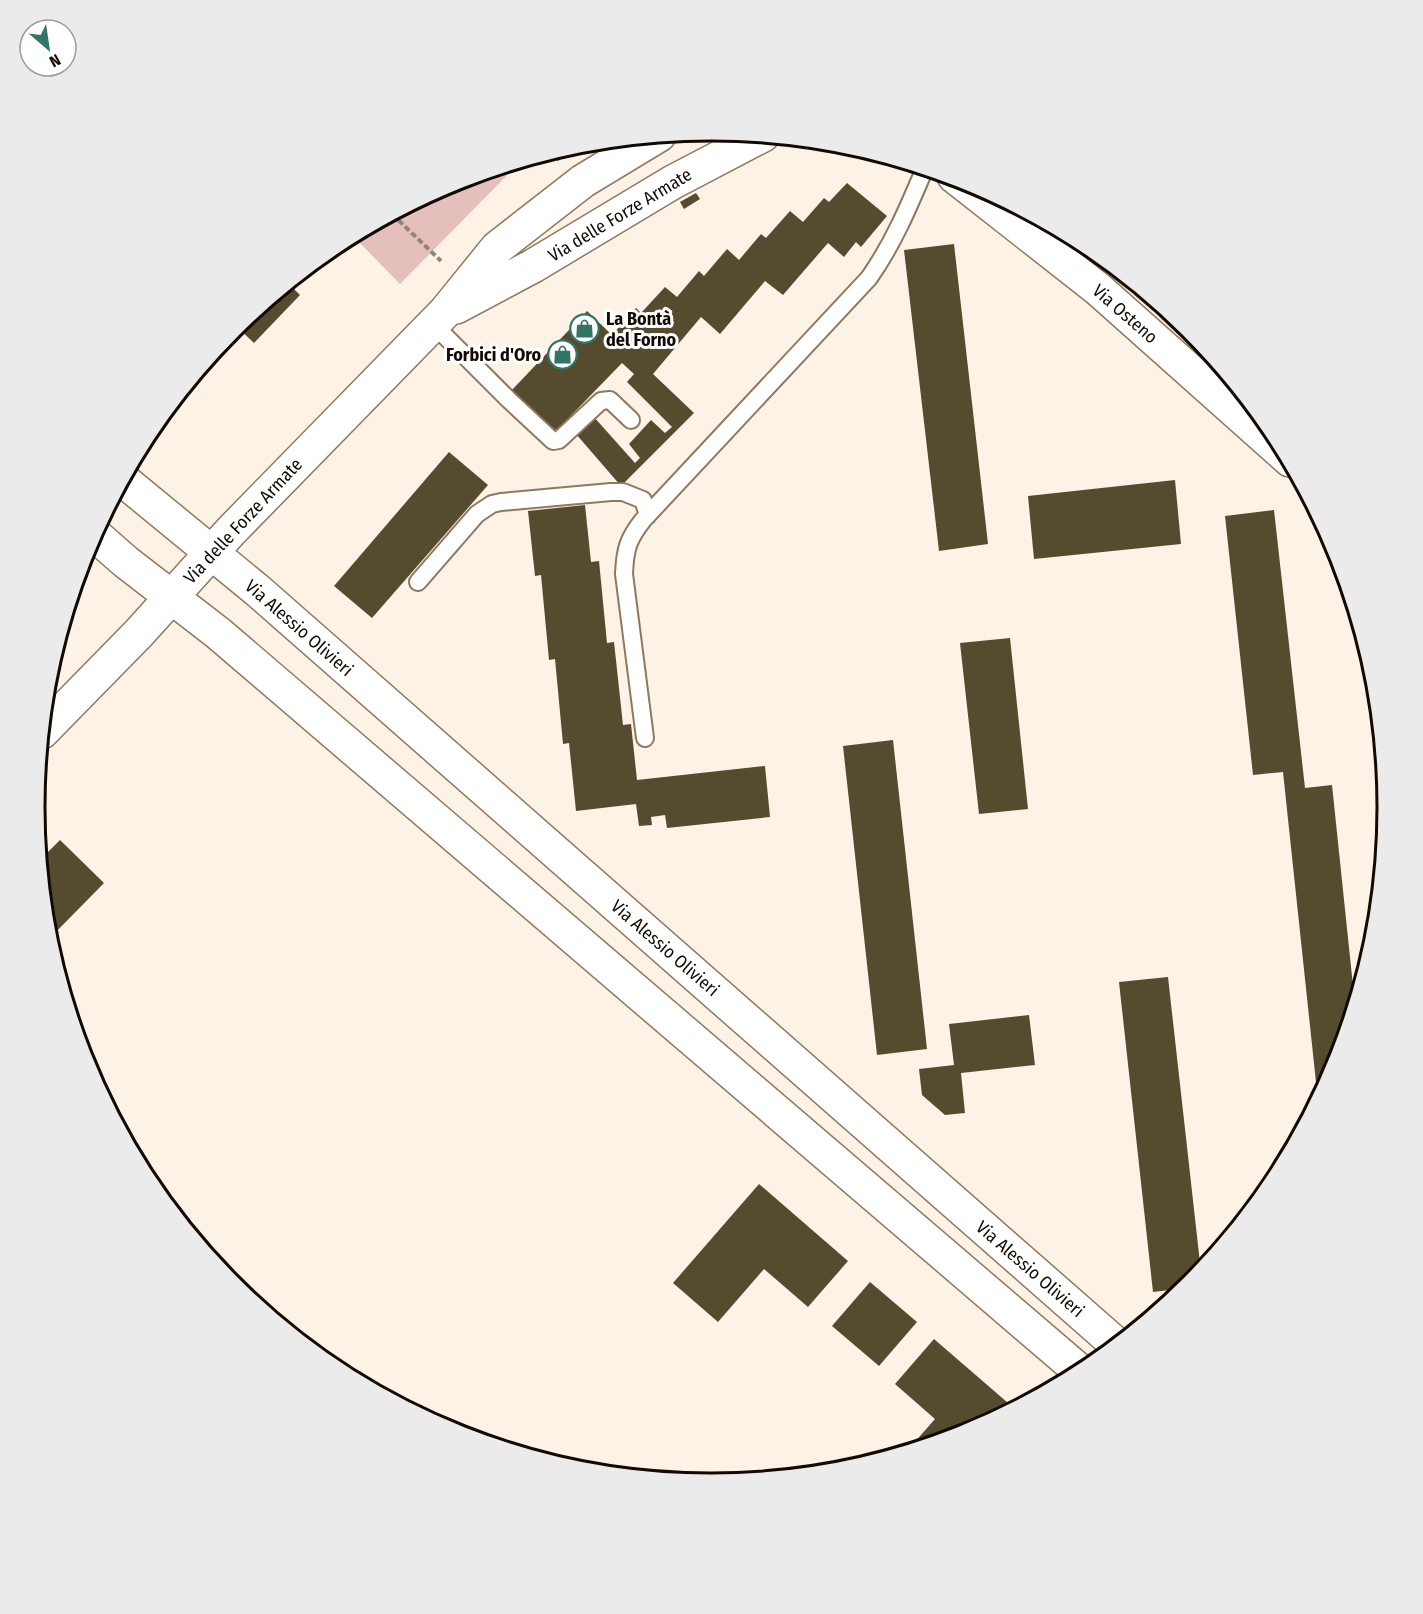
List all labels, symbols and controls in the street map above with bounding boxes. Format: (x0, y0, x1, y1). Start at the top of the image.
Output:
north arrow (18, 18, 78, 78)
text: N (46, 50, 64, 71)
street label: Via delle Forze Armate (544, 163, 696, 267)
street label: Via Osteno (1088, 280, 1162, 348)
place label: La Bontà del Forno (606, 308, 677, 351)
shop icon: La Bontà del Forno (569, 313, 601, 345)
shop icon: Forbici d'Oro (546, 339, 578, 371)
place label: Forbici d'Oro (446, 344, 541, 366)
street label: Via delle Forze Armate (179, 454, 307, 588)
street label: Via Alessio Olivieri (240, 575, 358, 681)
street label: Via Alessio Olivieri (606, 895, 724, 1001)
street label: Via Alessio Olivieri (971, 1216, 1089, 1322)

